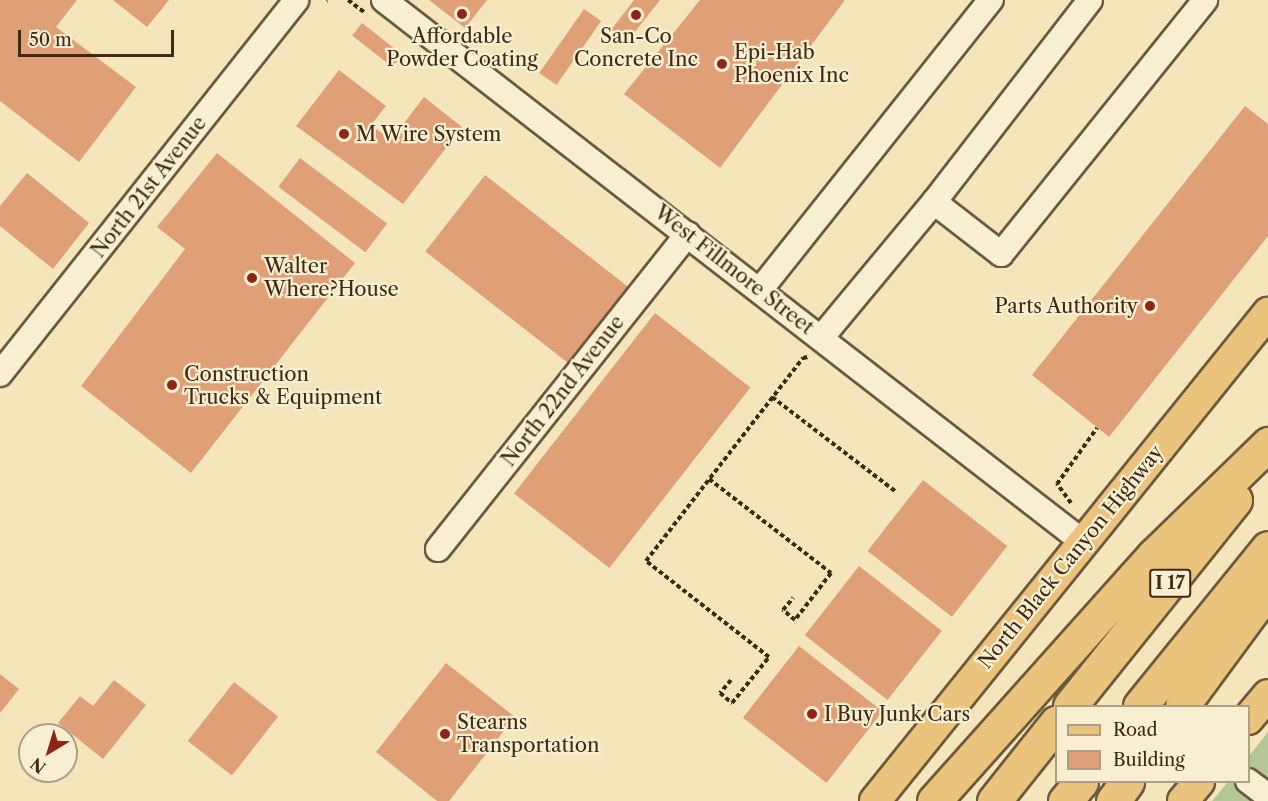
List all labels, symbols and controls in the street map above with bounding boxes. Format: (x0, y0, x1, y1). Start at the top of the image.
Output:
marker: Affordable Powder Coating (455, 7, 469, 21)
marker: San-Co Concrete Inc (629, 8, 643, 22)
scale bar (21, 18, 177, 56)
place label: Affordable Powder Coating (386, 24, 538, 71)
place label: San-Co Concrete Inc (574, 24, 698, 71)
text: 50 m (29, 29, 72, 51)
place label: Epi-Hab Phoenix Inc (734, 40, 849, 87)
marker: Epi-Hab Phoenix Inc (715, 57, 729, 71)
street label: North 21st Avenue (86, 111, 212, 263)
place label: M Wire System (356, 122, 502, 146)
marker: M Wire System (337, 127, 351, 141)
street label: West Fillmore Street (650, 200, 818, 340)
place label: Walter Where?House (264, 254, 399, 301)
marker: Walter Where?House (245, 271, 259, 285)
place label: Parts Authority (994, 294, 1138, 318)
marker: Parts Authority (1143, 299, 1157, 313)
street label: North 22nd Avenue (496, 310, 630, 472)
place label: Construction Trucks & Equipment (184, 362, 382, 409)
marker: Construction Trucks & Equipment (165, 378, 179, 392)
street label: North Black Canyon Highway (973, 440, 1169, 674)
road number: I 17 (1149, 568, 1191, 598)
place label: I Buy Junk Cars (824, 702, 971, 726)
legend (1055, 705, 1250, 783)
marker: I Buy Junk Cars (805, 707, 819, 721)
place label: Stearns Transportation (457, 710, 599, 757)
text: Road (1113, 719, 1158, 741)
north arrow (18, 723, 78, 783)
marker: Stearns Transportation (438, 727, 452, 741)
text: Building (1113, 749, 1185, 771)
text: N (27, 753, 50, 778)

